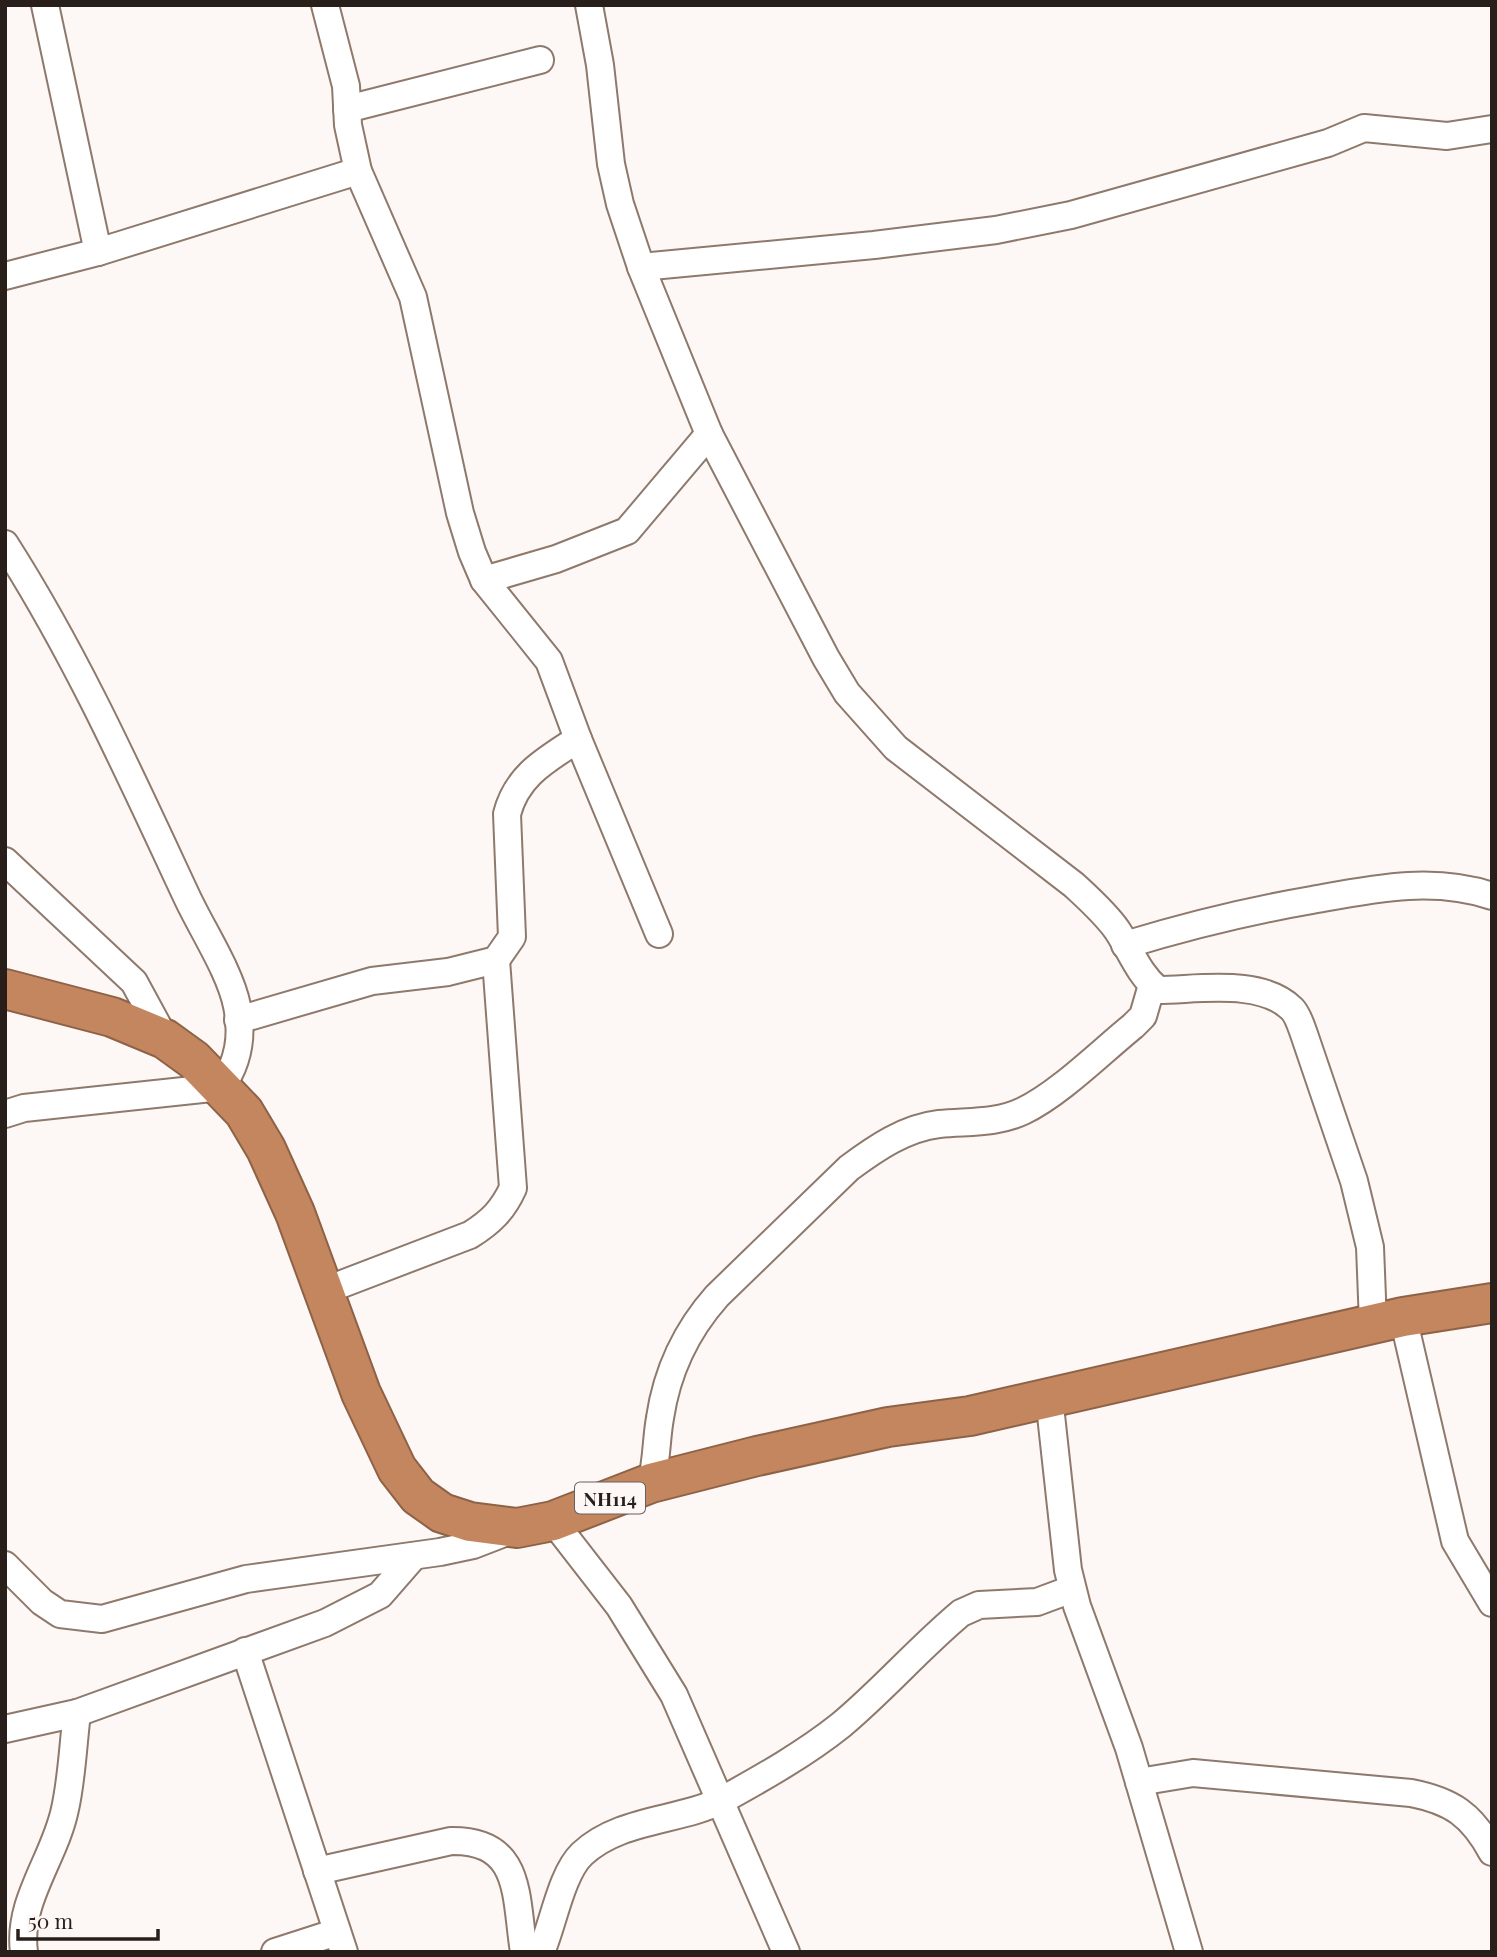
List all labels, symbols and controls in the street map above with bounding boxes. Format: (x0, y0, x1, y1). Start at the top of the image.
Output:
road number: NH114 (575, 1482, 645, 1514)
scale bar (18, 1898, 158, 1942)
text: 50 m (28, 1906, 74, 1934)

